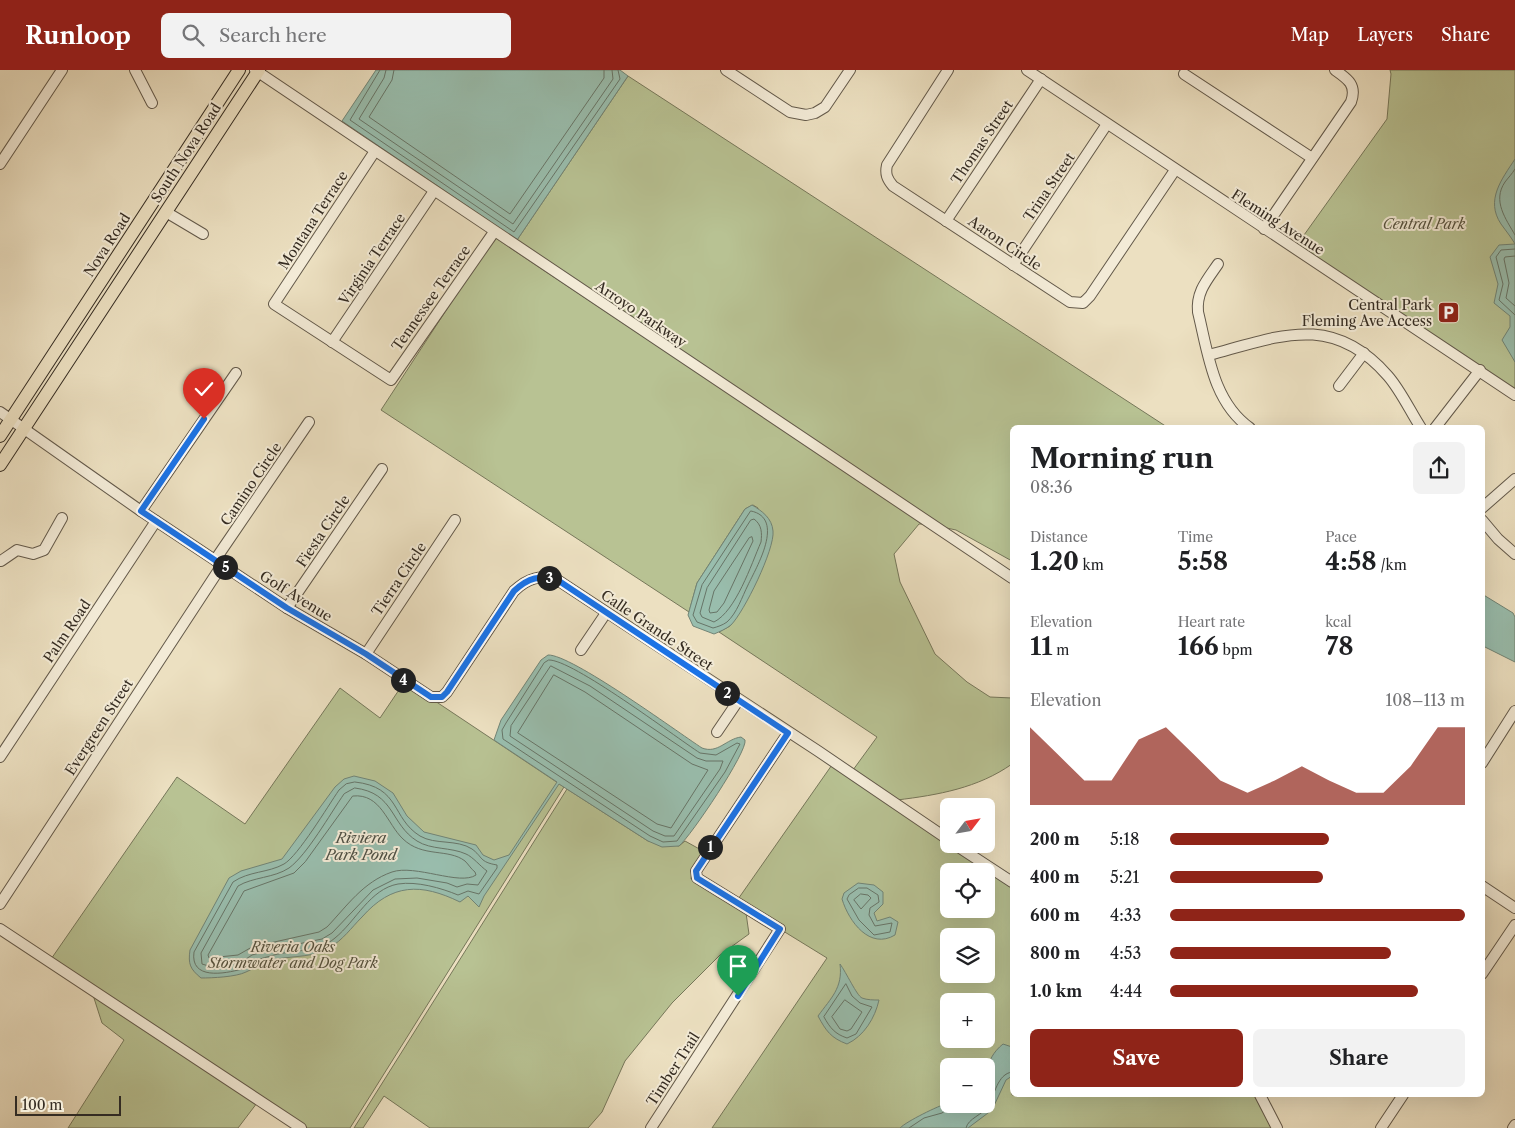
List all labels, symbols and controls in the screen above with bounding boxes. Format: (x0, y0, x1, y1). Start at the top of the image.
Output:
search box (161, 13, 511, 58)
text: Runloop (25, 21, 131, 50)
icon: search (179, 21, 207, 49)
text: Search here (219, 24, 327, 47)
text: Map (1291, 24, 1329, 46)
text: Layers (1357, 24, 1413, 46)
text: Share (1441, 24, 1490, 46)
street label: Thomas Street (947, 96, 1017, 188)
street label: South Nova Road (147, 99, 225, 206)
street label: Trina Street (1019, 149, 1079, 225)
street label: Montana Terrace (274, 167, 352, 273)
street label: Fleming Avenue (1228, 185, 1328, 259)
street label: Nova Road (80, 209, 134, 280)
street label: Virginia Terrace (334, 210, 409, 309)
street label: Aaron Circle (964, 211, 1045, 274)
park label: Central Park (1383, 215, 1466, 233)
street label: Tennessee Terrace (388, 242, 474, 354)
street label: Arroyo Parkway (591, 276, 690, 351)
place label: Central Park Fleming Ave Access (1302, 296, 1433, 330)
parking icon: Central Park Fleming Ave Access (1436, 301, 1460, 325)
pin (183, 368, 225, 419)
icon: check (190, 375, 218, 403)
street label: Camino Circle (217, 439, 286, 529)
text: Morning run (1030, 441, 1214, 475)
button: share (1413, 442, 1465, 494)
text: 08:36 (1030, 477, 1072, 497)
street label: Fiesta Circle (292, 491, 354, 571)
text: Distance (1030, 528, 1088, 546)
text: Time (1178, 528, 1213, 546)
text: Pace (1325, 528, 1357, 546)
street label: Tierra Circle (368, 539, 430, 619)
text: 1.20 (1030, 546, 1079, 577)
text: 5:58 (1178, 546, 1228, 577)
text: 4:58 (1325, 546, 1377, 577)
pin: 5 (212, 554, 238, 580)
text: km (1079, 556, 1104, 574)
text: /km (1377, 556, 1407, 574)
text: 5 (222, 558, 229, 576)
pin: 3 (536, 566, 562, 590)
street label: Golf Avenue (256, 567, 336, 625)
text: 3 (546, 569, 553, 587)
street label: Calle Grande Street (598, 586, 716, 674)
street label: Palm Road (39, 596, 95, 666)
text: Elevation (1030, 613, 1093, 631)
text: Heart rate (1178, 613, 1245, 631)
text: kcal (1325, 613, 1352, 631)
text: 11 (1030, 631, 1053, 662)
text: 166 (1178, 631, 1219, 662)
text: 78 (1325, 631, 1354, 662)
text: m (1053, 641, 1069, 659)
text: bpm (1219, 641, 1253, 659)
pin: 4 (390, 668, 416, 692)
text: 4 (399, 671, 408, 689)
street label: Evergreen Street (61, 675, 137, 779)
pin: 2 (714, 680, 740, 706)
text: 2 (723, 684, 732, 702)
text: Elevation (1030, 690, 1101, 710)
text: 108–113 m (1386, 690, 1465, 710)
north arrow (940, 798, 995, 852)
map controls (940, 798, 995, 1113)
water label: Riviera Park Pond (324, 828, 399, 864)
text: 200 m (1030, 829, 1080, 849)
text: 5:18 (1110, 829, 1139, 849)
pin: 1 (698, 834, 722, 860)
text: 1 (707, 838, 714, 856)
button: locate (940, 863, 995, 918)
text: 400 m (1030, 867, 1080, 887)
text: 5:21 (1110, 867, 1139, 887)
text: 600 m (1030, 905, 1080, 925)
text: 4:33 (1110, 905, 1141, 925)
button: layers (940, 928, 995, 983)
park label: Riveria Oaks Stormwater and Dog Park (207, 938, 378, 972)
text: 800 m (1030, 943, 1080, 963)
text: 4:53 (1110, 943, 1141, 963)
pin (717, 945, 759, 996)
icon: arrive (724, 952, 752, 980)
text: 1.0 km (1030, 981, 1082, 1001)
text: 4:44 (1110, 981, 1142, 1001)
button: + (940, 993, 995, 1048)
street label: Timber Trail (643, 1029, 703, 1109)
button: Save (1030, 1029, 1243, 1087)
button: Share (1253, 1029, 1465, 1087)
button: − (940, 1058, 995, 1113)
scale bar (15, 1093, 121, 1116)
text: 100 m (22, 1096, 62, 1114)

